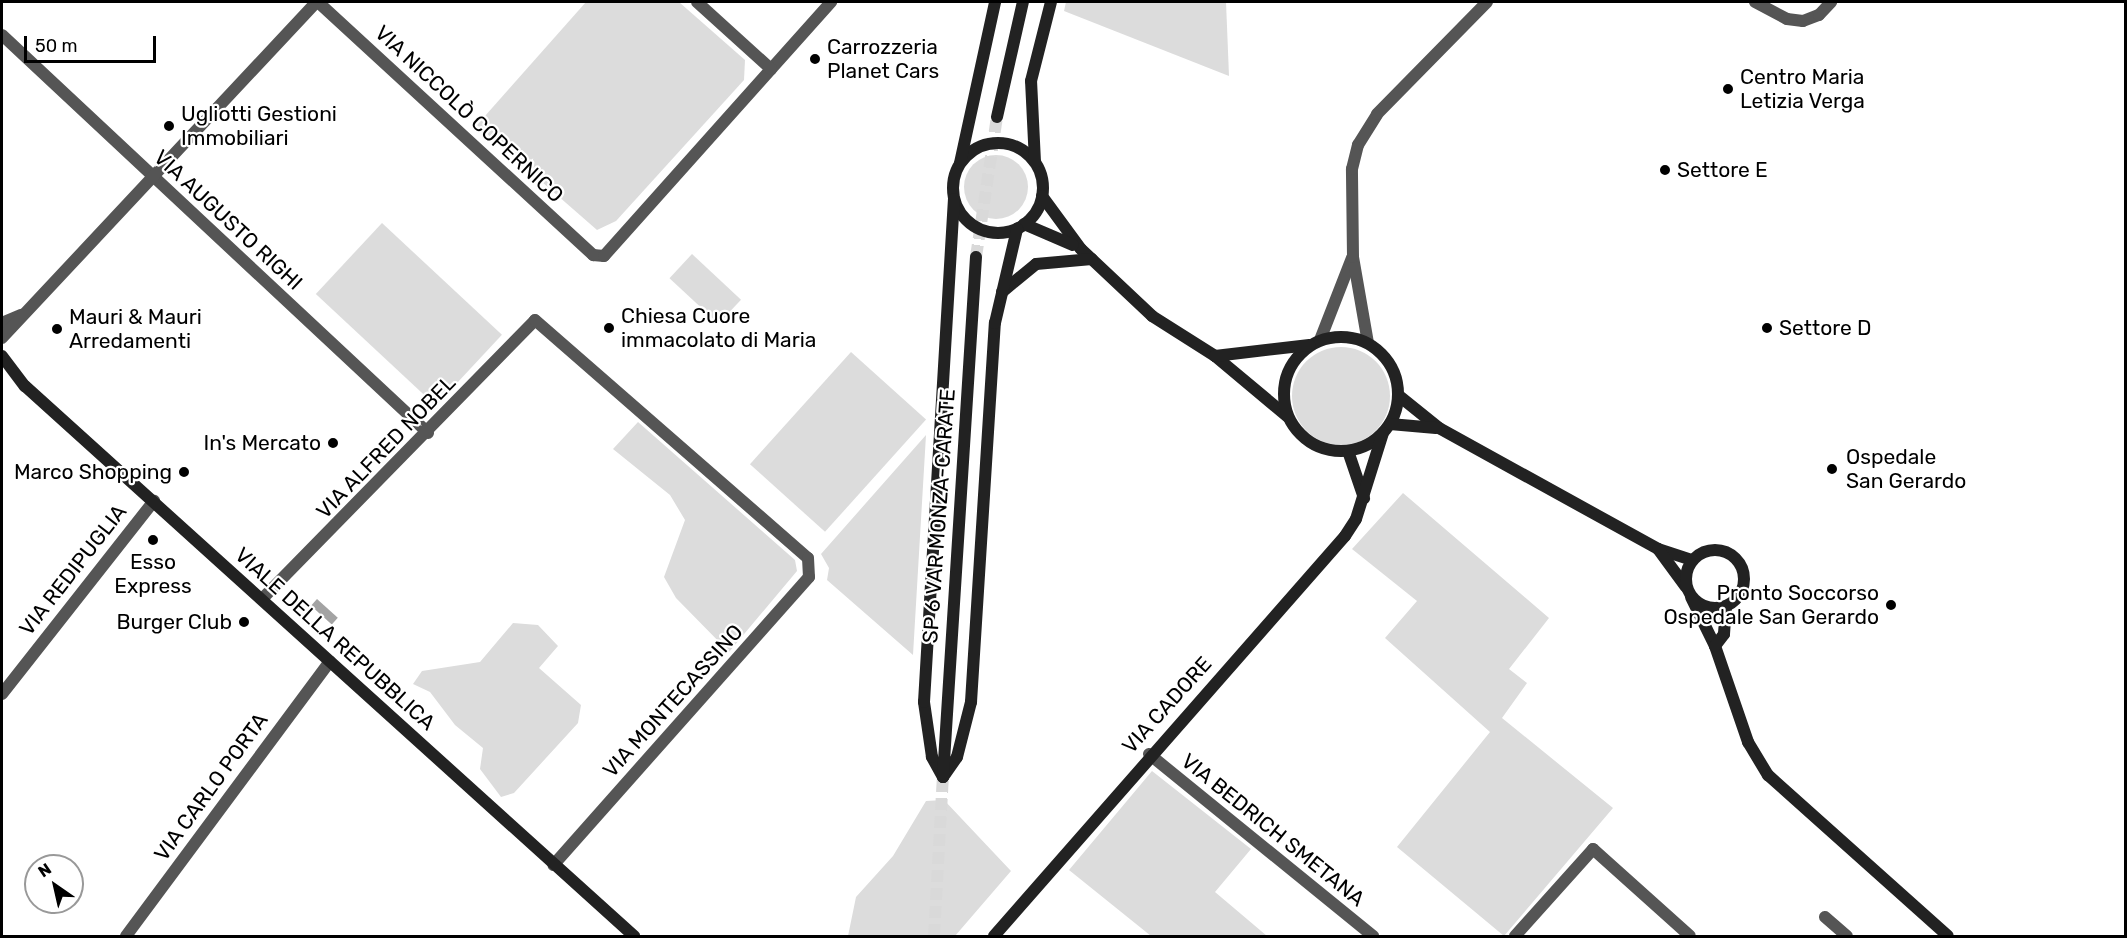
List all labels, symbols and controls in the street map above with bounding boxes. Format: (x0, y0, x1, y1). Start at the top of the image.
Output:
street label: VIA NICCOLÒ COPERNICO (369, 20, 569, 208)
scale bar (27, 24, 159, 62)
place label: Carrozzeria Planet Cars (827, 34, 939, 84)
text: 50 m (35, 35, 78, 57)
marker: Carrozzeria Planet Cars (808, 52, 822, 66)
place label: Centro Maria Letizia Verga (1740, 64, 1865, 114)
marker: Centro Maria Letizia Verga (1721, 82, 1735, 96)
place label: Ugliotti Gestioni Immobiliari (181, 101, 337, 151)
marker: Ugliotti Gestioni Immobiliari (162, 119, 176, 133)
street label: VIA AUGUSTO RIGHI (148, 144, 308, 296)
place label: Settore E (1677, 157, 1768, 183)
marker: Settore E (1658, 163, 1672, 177)
place label: Chiesa Cuore immacolato di Maria (621, 303, 816, 353)
place label: Mauri & Mauri Arredamenti (69, 304, 202, 354)
place label: Settore D (1779, 315, 1871, 341)
marker: Chiesa Cuore immacolato di Maria (602, 321, 616, 335)
marker: Settore D (1760, 321, 1774, 335)
marker: Mauri & Mauri Arredamenti (50, 322, 64, 336)
street label: VIA ALFRED NOBEL (311, 370, 461, 524)
street label: SP 6 VAR MONZA-CARATE (917, 387, 961, 645)
place label: In's Mercato (204, 430, 321, 456)
marker: In's Mercato (326, 436, 340, 450)
place label: Ospedale San Gerardo (1846, 444, 1966, 494)
place label: Marco Shopping (14, 459, 172, 485)
marker: Ospedale San Gerardo (1823, 460, 1841, 478)
marker: Marco Shopping (177, 465, 191, 479)
street label: VIA REDIPUGLIA (14, 499, 132, 641)
marker: Esso Express (146, 533, 160, 547)
street label: VIALE DELLA REPUBBLICA (229, 542, 441, 736)
place label: Esso Express (114, 549, 192, 599)
place label: Pronto Soccorso Ospedale San Gerardo (1663, 580, 1879, 630)
marker: Pronto Soccorso Ospedale San Gerardo (1884, 598, 1898, 612)
place label: Burger Club (116, 609, 232, 635)
marker: Burger Club (237, 615, 251, 629)
street label: VIA MONTECASSINO (598, 619, 748, 783)
street label: VIA CADORE (1117, 651, 1217, 759)
street label: VIA CARLO PORTA (149, 708, 273, 866)
street label: VIA BEDRICH SMETANA (1176, 748, 1370, 912)
north arrow (24, 854, 84, 914)
text: N (35, 859, 55, 881)

